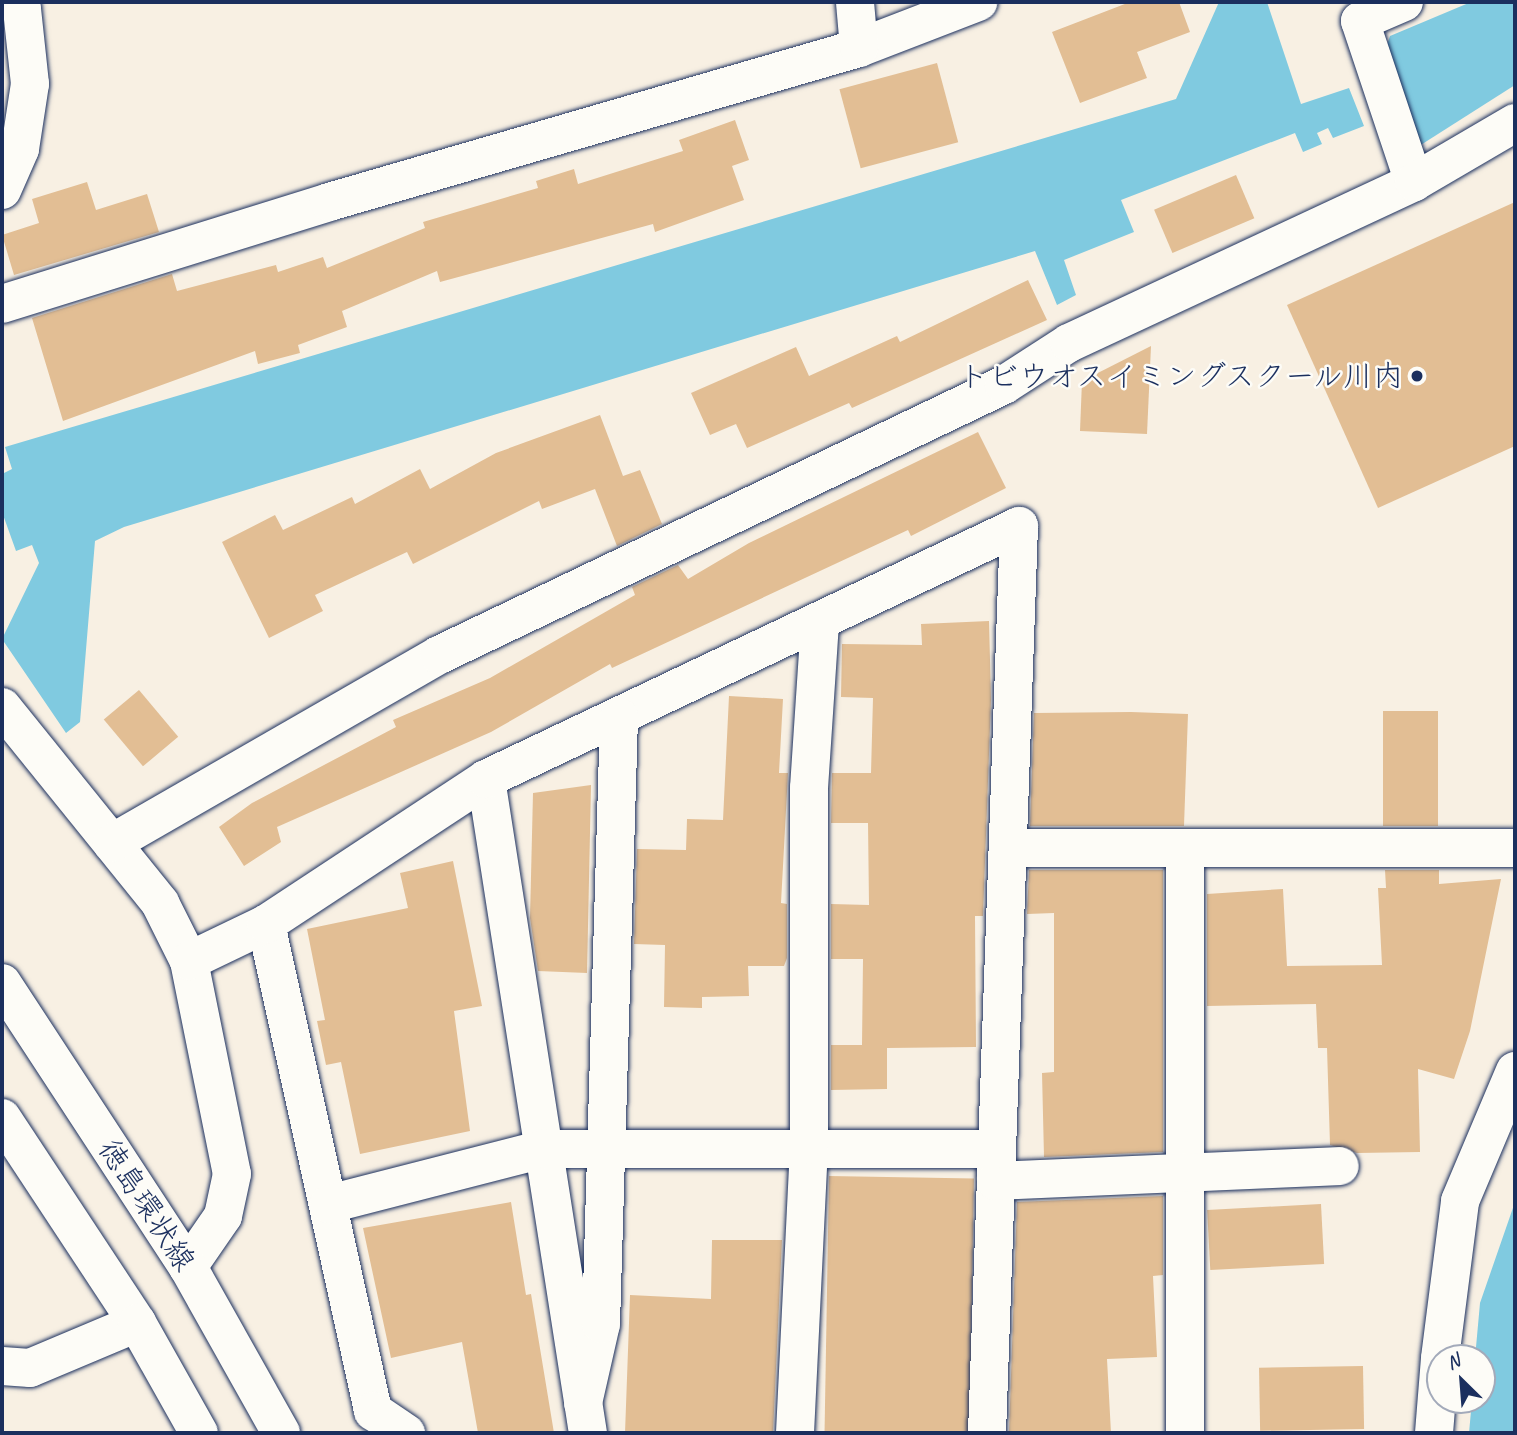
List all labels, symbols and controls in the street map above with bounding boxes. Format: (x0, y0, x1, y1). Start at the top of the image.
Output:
place label: トビウオスイミングスクール川内 (953, 358, 1403, 394)
marker: トビウオスイミングスクール川内 (1409, 368, 1425, 384)
street label: 徳島環状線 (91, 1132, 203, 1278)
north arrow (1426, 1344, 1496, 1414)
text: N (1443, 1348, 1463, 1375)

